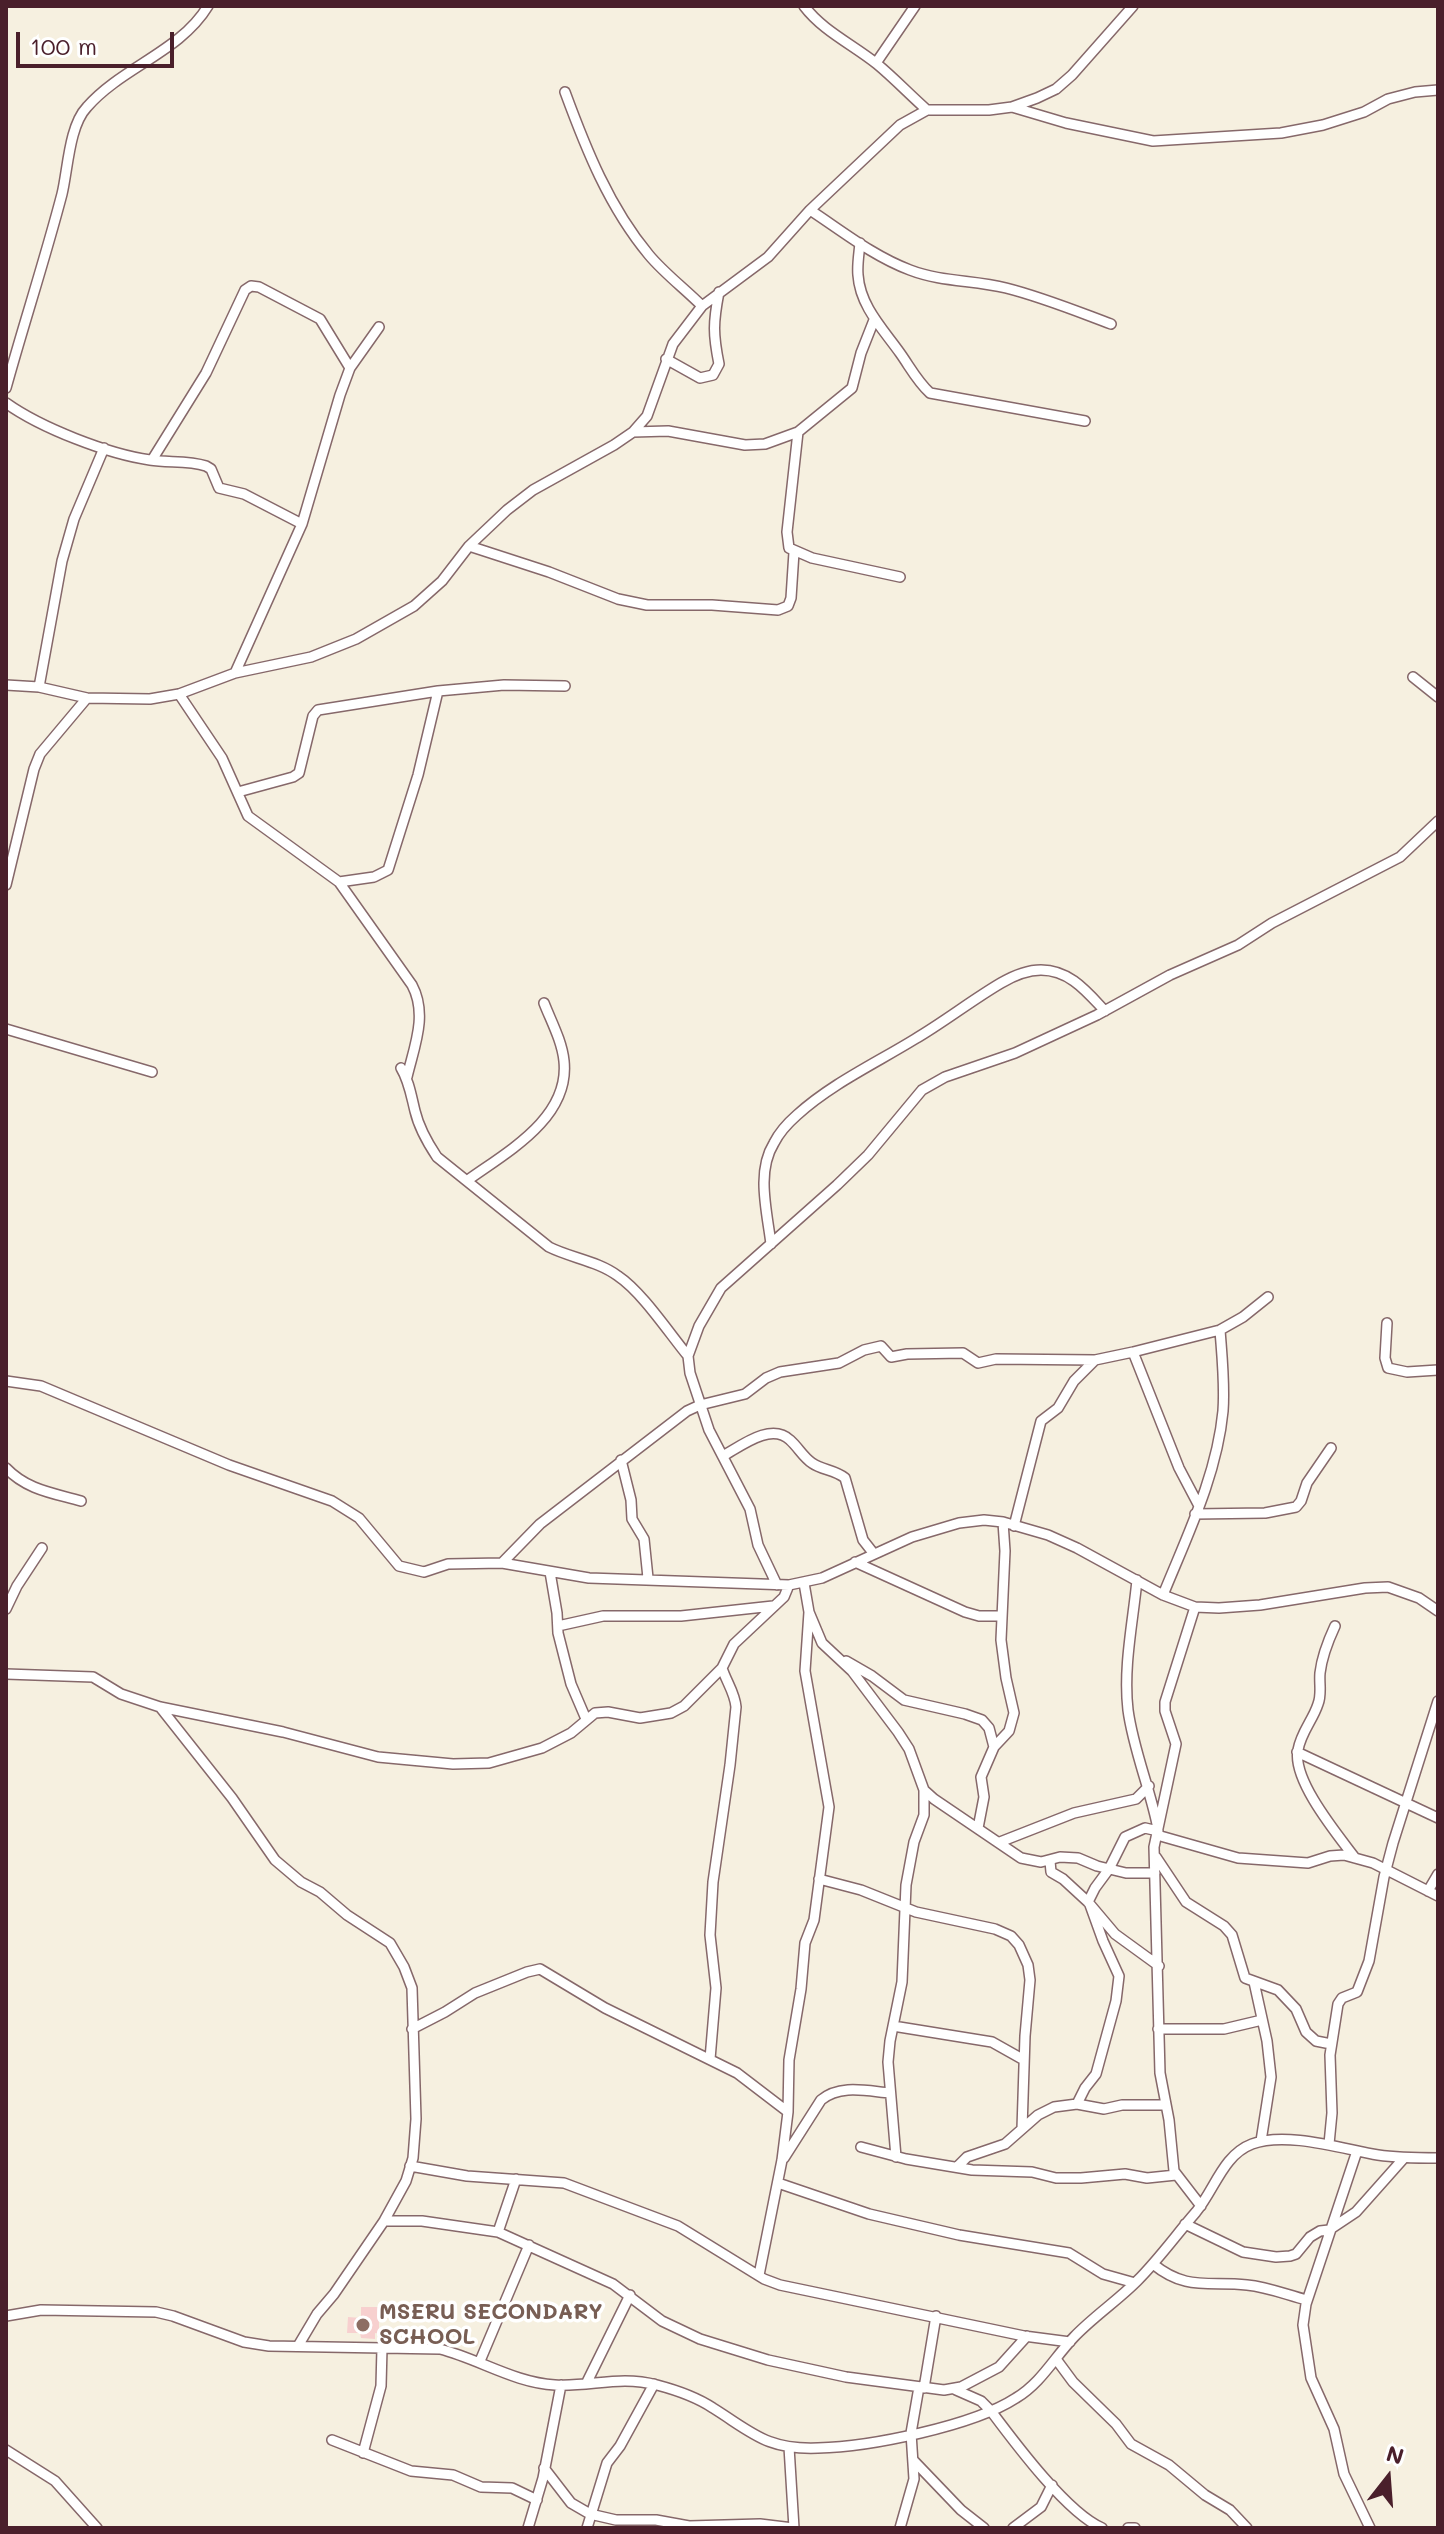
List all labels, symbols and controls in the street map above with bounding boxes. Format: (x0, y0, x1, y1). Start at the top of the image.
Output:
scale bar (20, 16, 178, 66)
text: 100 m (30, 30, 97, 61)
place label: MSERU SECONDARY SCHOOL (379, 2299, 603, 2350)
marker: MSERU SECONDARY SCHOOL (354, 2316, 372, 2334)
north arrow (1348, 2438, 1428, 2518)
text: N (1383, 2438, 1407, 2471)

